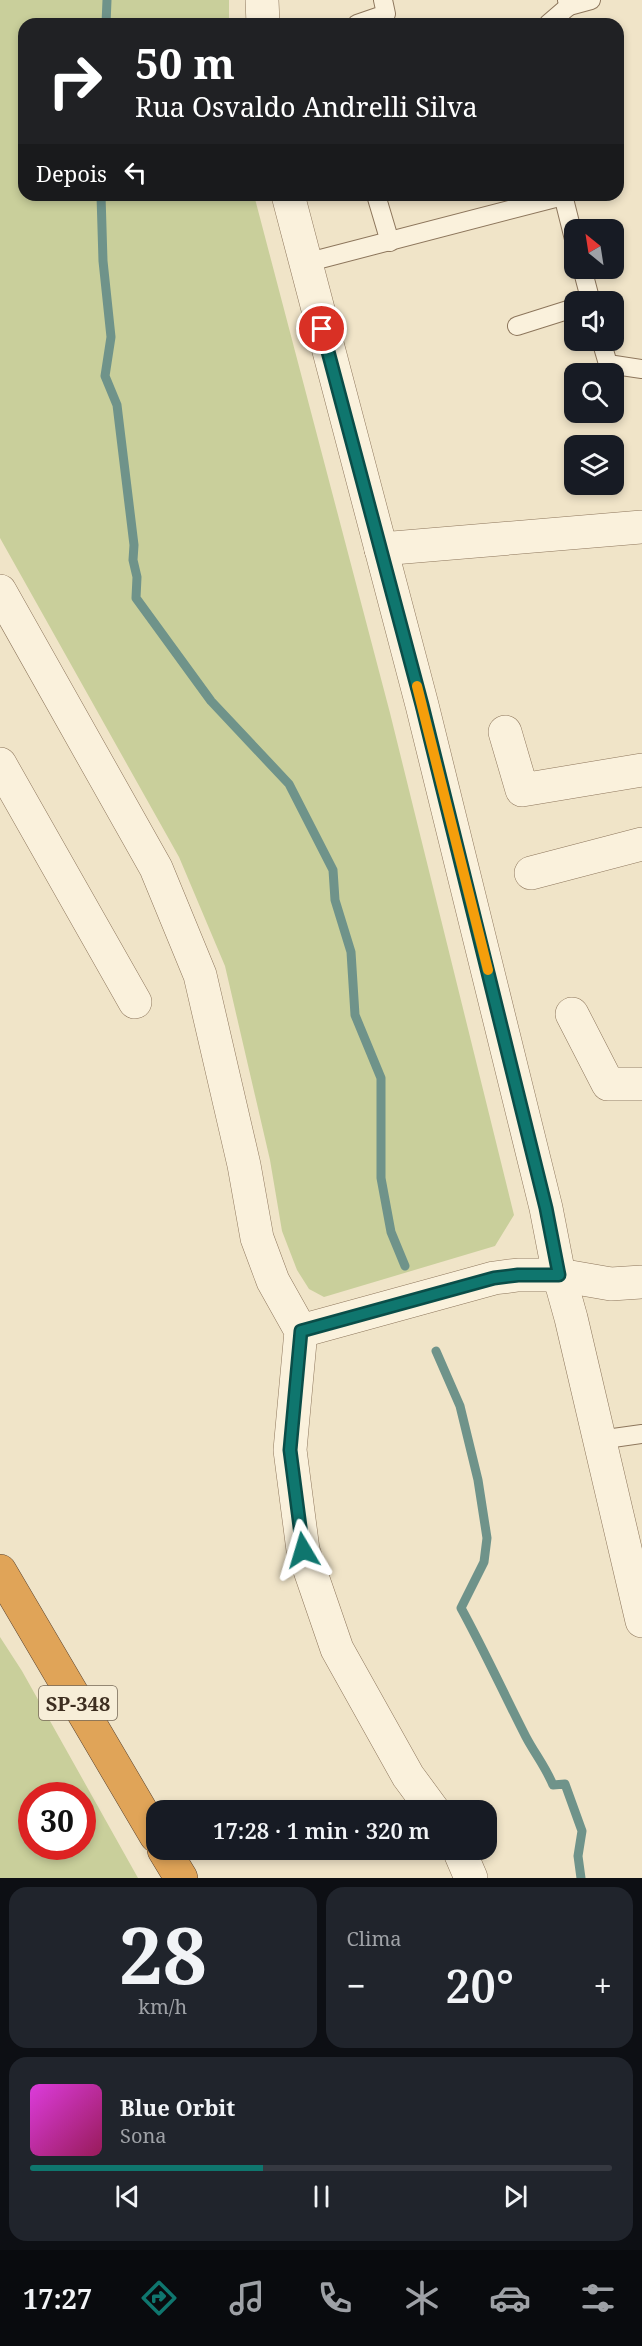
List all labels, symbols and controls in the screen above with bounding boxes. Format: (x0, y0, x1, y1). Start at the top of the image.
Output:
text: 50 m (135, 34, 235, 91)
icon: right (36, 42, 114, 120)
text: Rua Osvaldo Andrelli Silva (135, 88, 478, 125)
icon: left (119, 156, 152, 189)
text: Depois (36, 158, 107, 188)
north arrow (564, 219, 624, 279)
map controls (564, 219, 624, 495)
button: sound (564, 291, 624, 351)
pin (296, 303, 347, 354)
icon: arrive (305, 312, 338, 345)
button: search (564, 363, 624, 423)
button: layers (564, 435, 624, 495)
position arrow (271, 1518, 335, 1582)
road number: SP-348 (39, 1686, 117, 1720)
speed limit sign: 30 (18, 1782, 96, 1860)
text: 17:28 · 1 min · 320 m (213, 1815, 430, 1845)
text: 28 (119, 1901, 207, 2007)
text: Clima (347, 1925, 402, 1952)
text: 20° (445, 1955, 514, 2016)
text: − (347, 1963, 366, 2008)
text: + (594, 1963, 612, 2008)
text: km/h (138, 1993, 187, 2020)
text: Blue Orbit (120, 2092, 235, 2122)
text: Sona (120, 2122, 167, 2149)
icon: previous (111, 2180, 144, 2213)
icon: pause (305, 2180, 338, 2213)
icon: next (499, 2180, 532, 2213)
icon: directions (138, 2277, 180, 2319)
icon: music (226, 2277, 268, 2319)
icon: phone (314, 2277, 356, 2319)
icon: climate (401, 2277, 443, 2319)
icon: car (489, 2277, 531, 2319)
icon: filters (577, 2277, 619, 2319)
text: 17:27 (23, 2280, 92, 2317)

